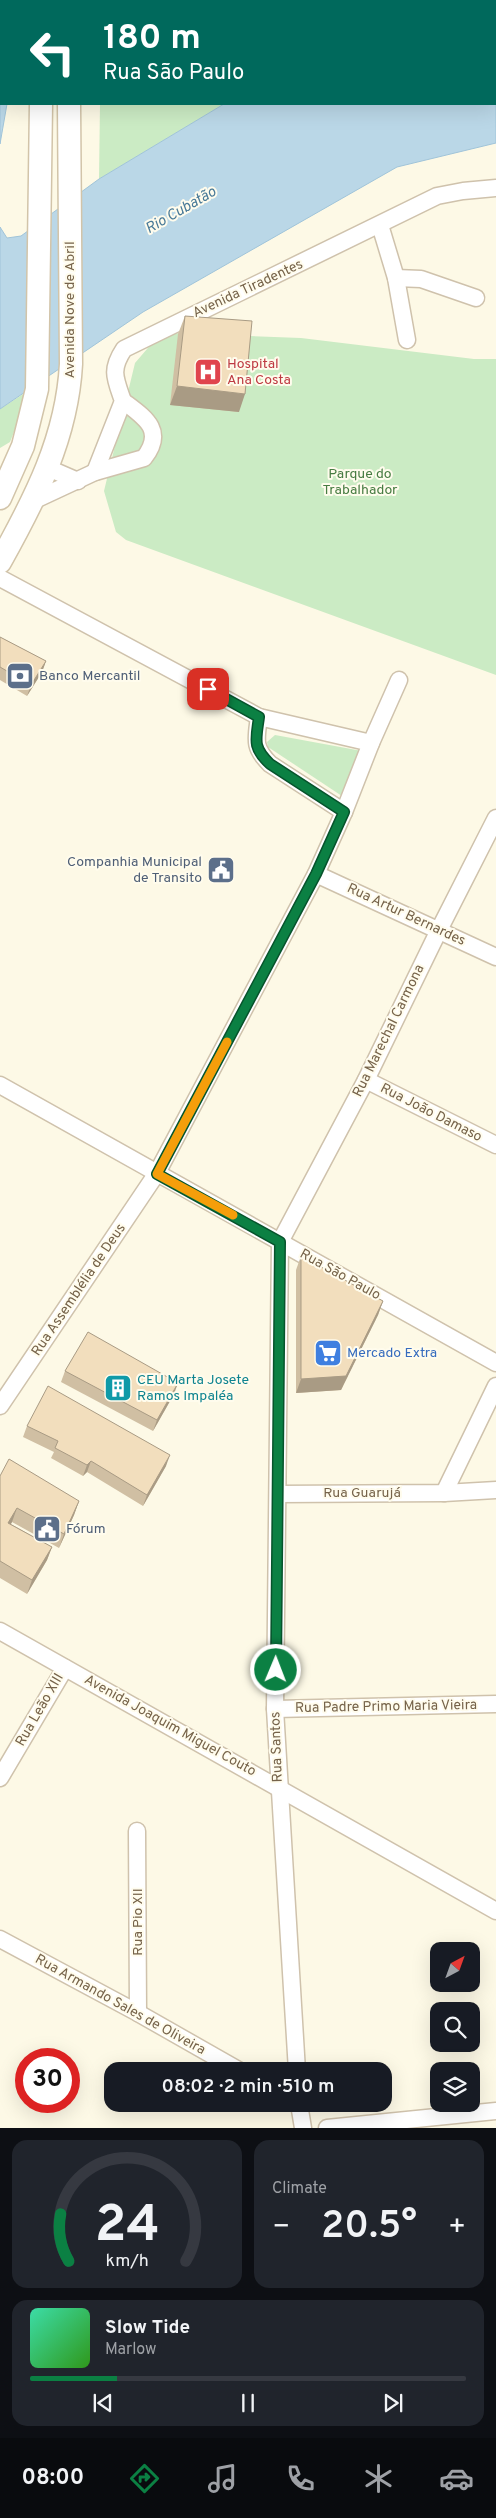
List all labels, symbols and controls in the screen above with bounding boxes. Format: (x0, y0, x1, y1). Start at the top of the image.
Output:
text: 180 m (103, 17, 201, 61)
icon: left (20, 20, 85, 85)
text: Rua São Paulo (103, 60, 244, 87)
water label: Rio Cubatão (142, 183, 220, 239)
street label: Avenida Nove de Abril (62, 241, 79, 379)
street label: Avenida Tiradentes (190, 256, 306, 322)
place label: Hospital Ana Costa (227, 356, 291, 389)
hospital icon: Hospital Ana Costa (193, 357, 223, 387)
park label: Parque do Trabalhador (322, 466, 398, 499)
bank icon: Banco Mercantil (5, 661, 35, 691)
place label: Banco Mercantil (39, 668, 141, 685)
pin (187, 668, 229, 710)
icon: arrive (194, 675, 222, 703)
place label: Companhia Municipal de Transito (67, 854, 202, 887)
public building icon: Companhia Municipal de Transito (206, 855, 236, 885)
street label: Rua Artur Bernardes (344, 880, 468, 950)
street label: Rua Marechal Carmona (349, 962, 429, 1100)
street label: Rua João Damaso (377, 1080, 485, 1146)
street label: Rua Assemblélia de Deus (28, 1221, 130, 1359)
street label: Rua São Paulo (297, 1246, 384, 1304)
supermarket icon: Mercado Extra (313, 1338, 343, 1368)
place label: Mercado Extra (347, 1345, 437, 1362)
place label: CEU Marta Josete Ramos Impaléa (137, 1372, 249, 1405)
building icon: CEU Marta Josete Ramos Impaléa (103, 1373, 133, 1403)
street label: Rua Guarujá (323, 1485, 401, 1502)
public building icon: Fórum (32, 1514, 62, 1544)
place label: Fórum (66, 1521, 106, 1538)
position arrow (249, 1643, 301, 1695)
street label: Rua Leão XIII (12, 1670, 68, 1750)
street label: Avenida Joaquim Miguel Couto (81, 1672, 259, 1781)
street label: Rua Padre Primo Maria Vieira (295, 1697, 477, 1717)
street label: Rua Santos (267, 1711, 287, 1783)
street label: Rua Pio XII (130, 1888, 147, 1956)
north arrow (430, 1942, 480, 1992)
map controls (430, 1942, 480, 2112)
street label: Rua Armando Sales de Oliveira (32, 1951, 208, 2059)
button: search (430, 2002, 480, 2052)
speed limit sign: 30 (15, 2048, 80, 2113)
button: layers (430, 2062, 480, 2112)
text: 08:02 · 2 min · 510 m (162, 2075, 334, 2099)
text: Climate (272, 2179, 327, 2199)
text: 24 (94, 2194, 160, 2260)
text: 20.5° (321, 2203, 417, 2252)
text: − (272, 2210, 290, 2246)
text: + (448, 2210, 466, 2246)
text: km/h (105, 2250, 149, 2273)
text: Slow Tide (105, 2316, 190, 2340)
text: Marlow (105, 2340, 157, 2360)
icon: previous (89, 2389, 117, 2417)
icon: pause (234, 2389, 262, 2417)
icon: next (379, 2389, 407, 2417)
icon: directions (127, 2461, 162, 2496)
icon: music (205, 2461, 240, 2496)
icon: phone (283, 2461, 318, 2496)
icon: climate (361, 2461, 396, 2496)
icon: car (439, 2461, 474, 2496)
text: 08:00 (22, 2465, 84, 2492)

